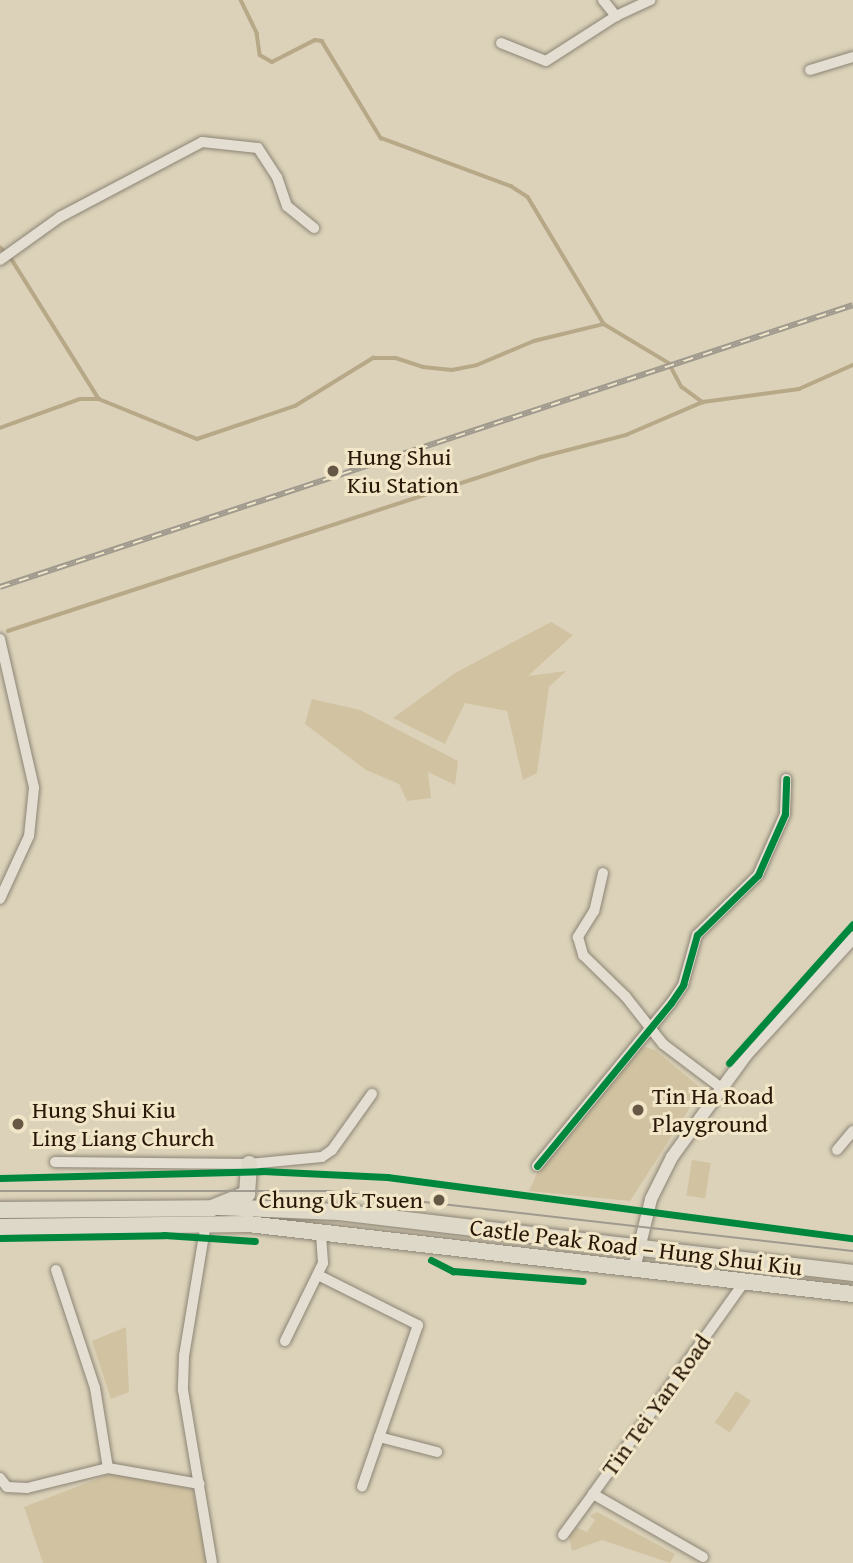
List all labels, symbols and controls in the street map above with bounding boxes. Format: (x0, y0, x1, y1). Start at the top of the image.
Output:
place label: Hung Shui Kiu Station (347, 443, 459, 499)
marker: Hung Shui Kiu Station (325, 463, 341, 479)
place label: Tin Ha Road Playground (652, 1082, 774, 1138)
place label: Hung Shui Kiu Ling Liang Church (32, 1096, 214, 1152)
marker: Tin Ha Road Playground (630, 1102, 646, 1118)
marker: Hung Shui Kiu Ling Liang Church (10, 1116, 26, 1132)
place label: Chung Uk Tsuen (259, 1186, 423, 1214)
marker: Chung Uk Tsuen (429, 1190, 449, 1210)
street label: Castle Peak Road – Hung Shui Kiu (468, 1212, 804, 1282)
street label: Tin Tei Yan Road (595, 1329, 717, 1481)

